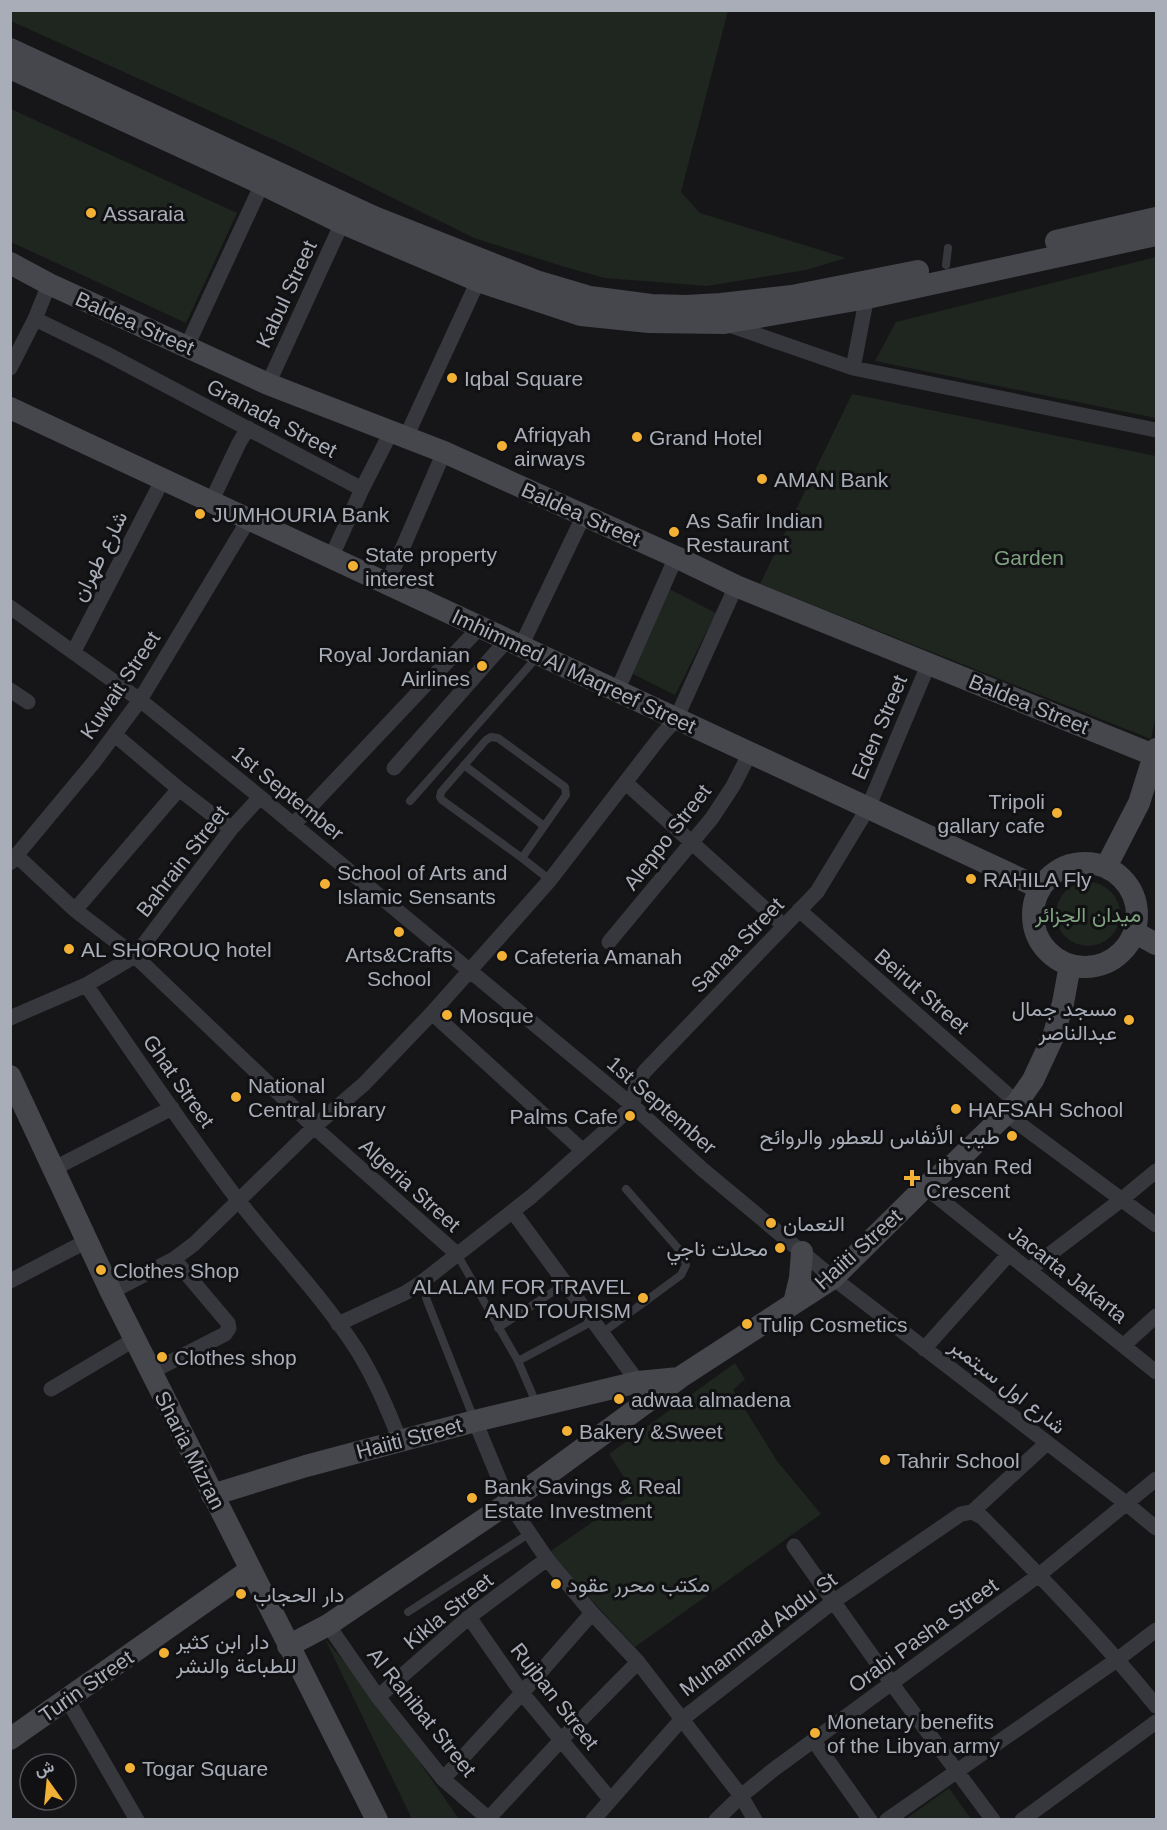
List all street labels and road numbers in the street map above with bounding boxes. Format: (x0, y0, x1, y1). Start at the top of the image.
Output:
street label: Kabul Street (251, 237, 321, 351)
street label: Baldea Street (72, 287, 198, 359)
street label: Granada Street (203, 374, 341, 462)
street label: Baldea Street (518, 478, 644, 550)
street label: شارع طهران (67, 507, 134, 606)
street label: Imhimmed Al Maqreef Street (449, 604, 700, 738)
street label: Kuwait Street (76, 627, 165, 743)
street label: Baldea Street (966, 670, 1092, 739)
street label: Eden Street (847, 671, 911, 783)
street label: 1st September (228, 741, 348, 845)
street label: Aleppo Street (619, 780, 715, 894)
street label: Bahrain Street (132, 801, 232, 921)
street label: Sanaa Street (686, 893, 788, 997)
street label: Beirut Street (870, 944, 974, 1038)
street label: Ghat Street (139, 1030, 219, 1132)
street label: 1st September (603, 1052, 721, 1158)
street label: Algeria Street (355, 1134, 465, 1236)
street label: Haiiti Street (810, 1204, 906, 1294)
street label: Jacarta Jakarta (1004, 1221, 1132, 1327)
street label: شارع اول سبتمبر (943, 1333, 1070, 1441)
street label: Sharia Mizran (150, 1387, 230, 1513)
street label: Haiiti Street (354, 1413, 465, 1463)
street label: Muhammad Abdu St (675, 1567, 841, 1700)
street label: Kikla Street (399, 1568, 497, 1654)
street label: Orabi Pasha Street (844, 1573, 1002, 1697)
street label: Rujban Street (506, 1638, 604, 1754)
street label: Al Rahibat Street (363, 1643, 481, 1781)
street label: Turin Street (35, 1645, 137, 1727)

